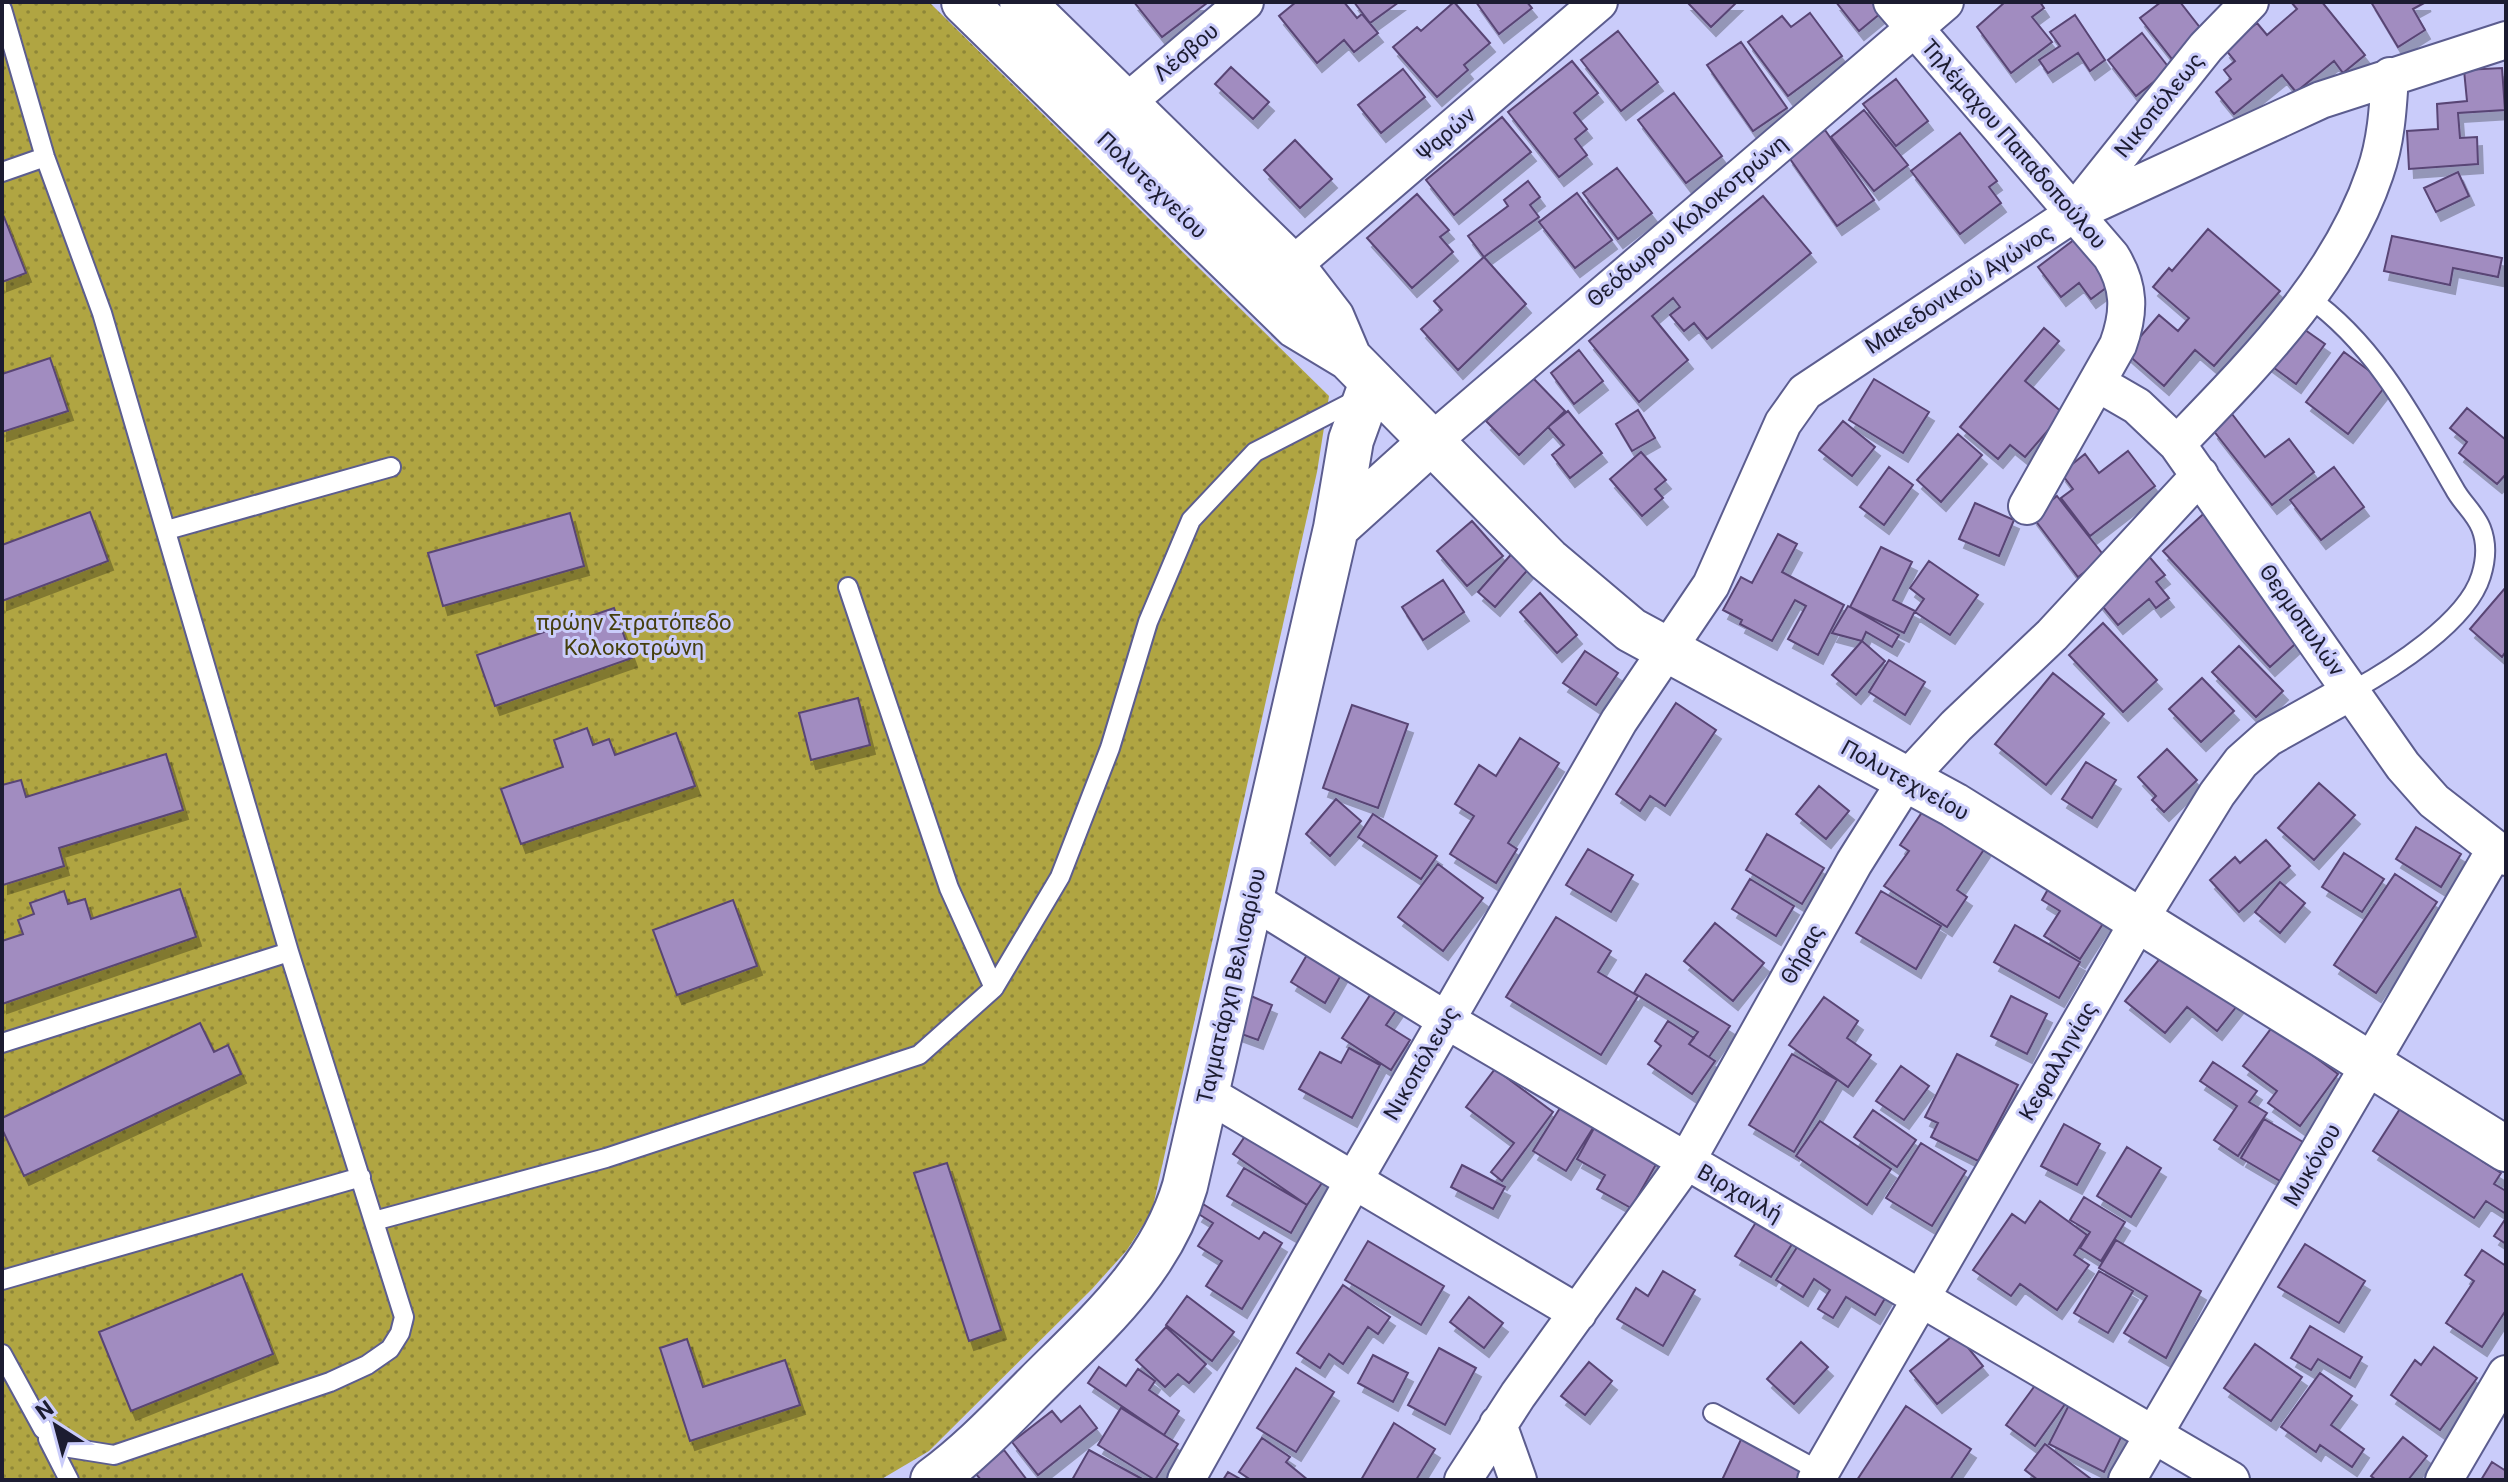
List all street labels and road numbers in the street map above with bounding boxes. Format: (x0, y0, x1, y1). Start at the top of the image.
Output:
street label: Λέσβου (1149, 18, 1223, 86)
street label: Τηλέμαχου Παπαδοπούλου (1916, 34, 2112, 254)
street label: Νικοπόλεως (2109, 48, 2209, 162)
street label: Ψαρών (1412, 102, 1480, 166)
street label: Πολυτεχνείου (1092, 127, 1212, 243)
street label: Θεόδωρου Κολοκοτρώνη (1582, 130, 1792, 312)
street label: Μακεδονικού Αγώνος (1861, 219, 2057, 359)
street label: Θερμοπυλών (2254, 559, 2350, 681)
street label: Πολυτεχνείου (1837, 735, 1973, 825)
street label: Ταγματάρχη Βελισαρίου (1192, 866, 1270, 1106)
street label: Θήρας (1776, 920, 1828, 988)
street label: Κεφαλληνίας (2014, 997, 2102, 1125)
street label: Νικοπόλεως (1378, 1002, 1464, 1124)
street label: Μυκόνου (2278, 1119, 2346, 1211)
street label: Βιρχανλή (1693, 1159, 1787, 1227)

